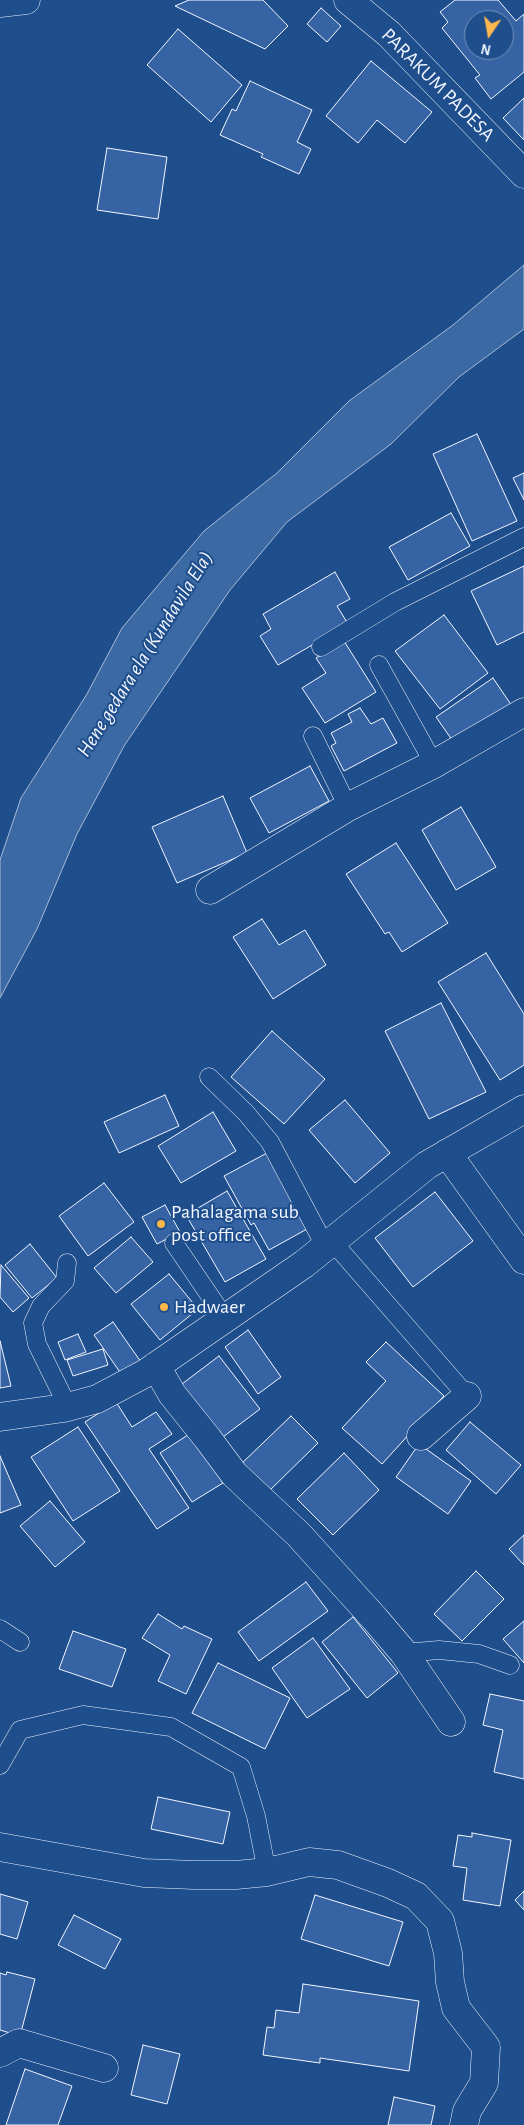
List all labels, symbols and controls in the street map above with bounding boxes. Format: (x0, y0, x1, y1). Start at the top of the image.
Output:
north arrow (464, 10, 514, 60)
street label: PARAKUM PADESA (376, 23, 500, 147)
text: N (480, 41, 492, 57)
water label: Hene gedara ela (Kundavila Ela) (71, 546, 219, 762)
place label: Pahalagama sub post office (171, 1200, 299, 1247)
marker: Pahalagama sub post office (155, 1218, 167, 1230)
place label: Hadwaer (174, 1295, 245, 1319)
marker: Hadwaer (158, 1301, 170, 1313)

